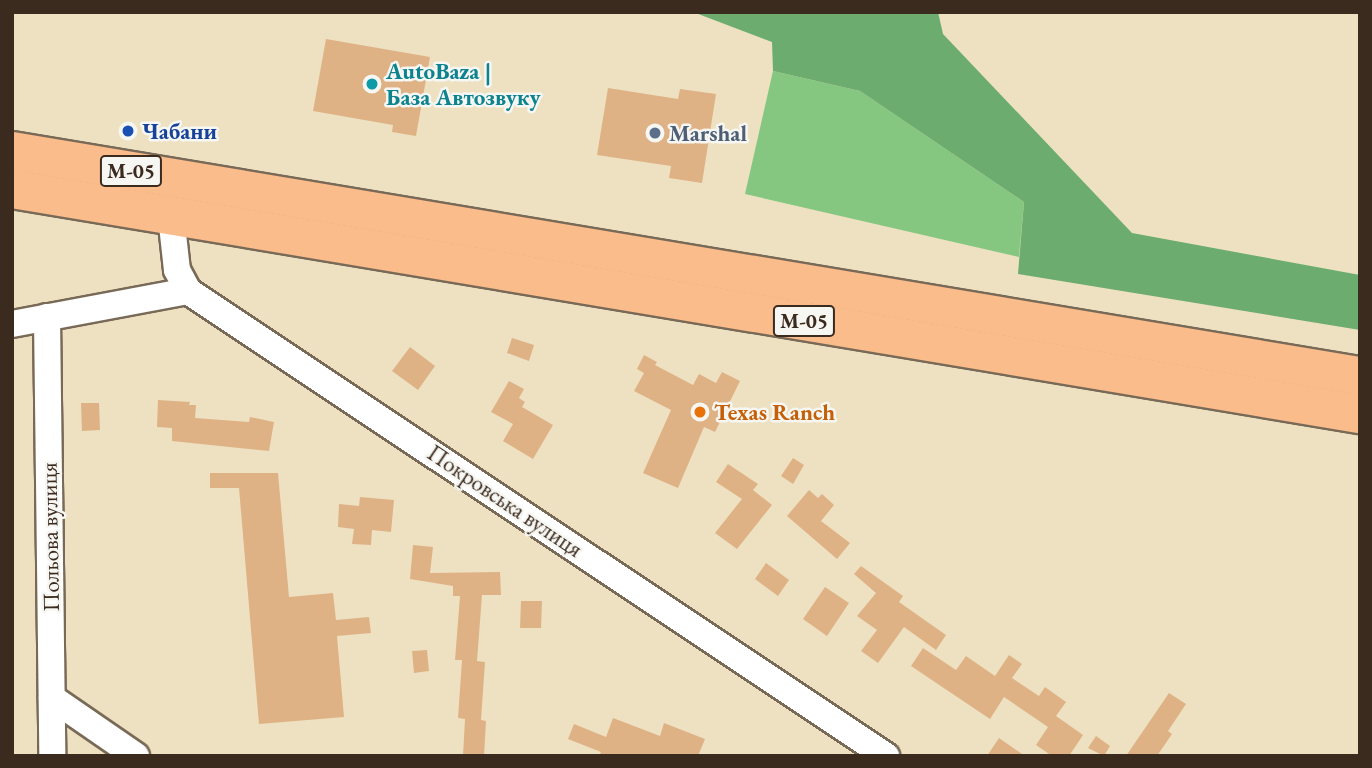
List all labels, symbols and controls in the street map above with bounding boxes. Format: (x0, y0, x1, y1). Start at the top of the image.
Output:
place label: AutoBaza | База Автозвуку (386, 57, 540, 111)
marker: AutoBaza | База Автозвуку (364, 76, 380, 92)
place label: Чабани (142, 117, 217, 145)
place label: Marshal (669, 119, 747, 147)
marker: Чабани (120, 123, 136, 139)
marker: Marshal (647, 125, 663, 141)
road number: М-05 (100, 154, 162, 188)
road number: М-05 (772, 304, 836, 338)
place label: Texas Ranch (714, 398, 835, 426)
marker: Texas Ranch (692, 404, 708, 420)
street label: Покровська вулиця (422, 439, 588, 563)
street label: Польова вулиця (35, 462, 65, 612)

